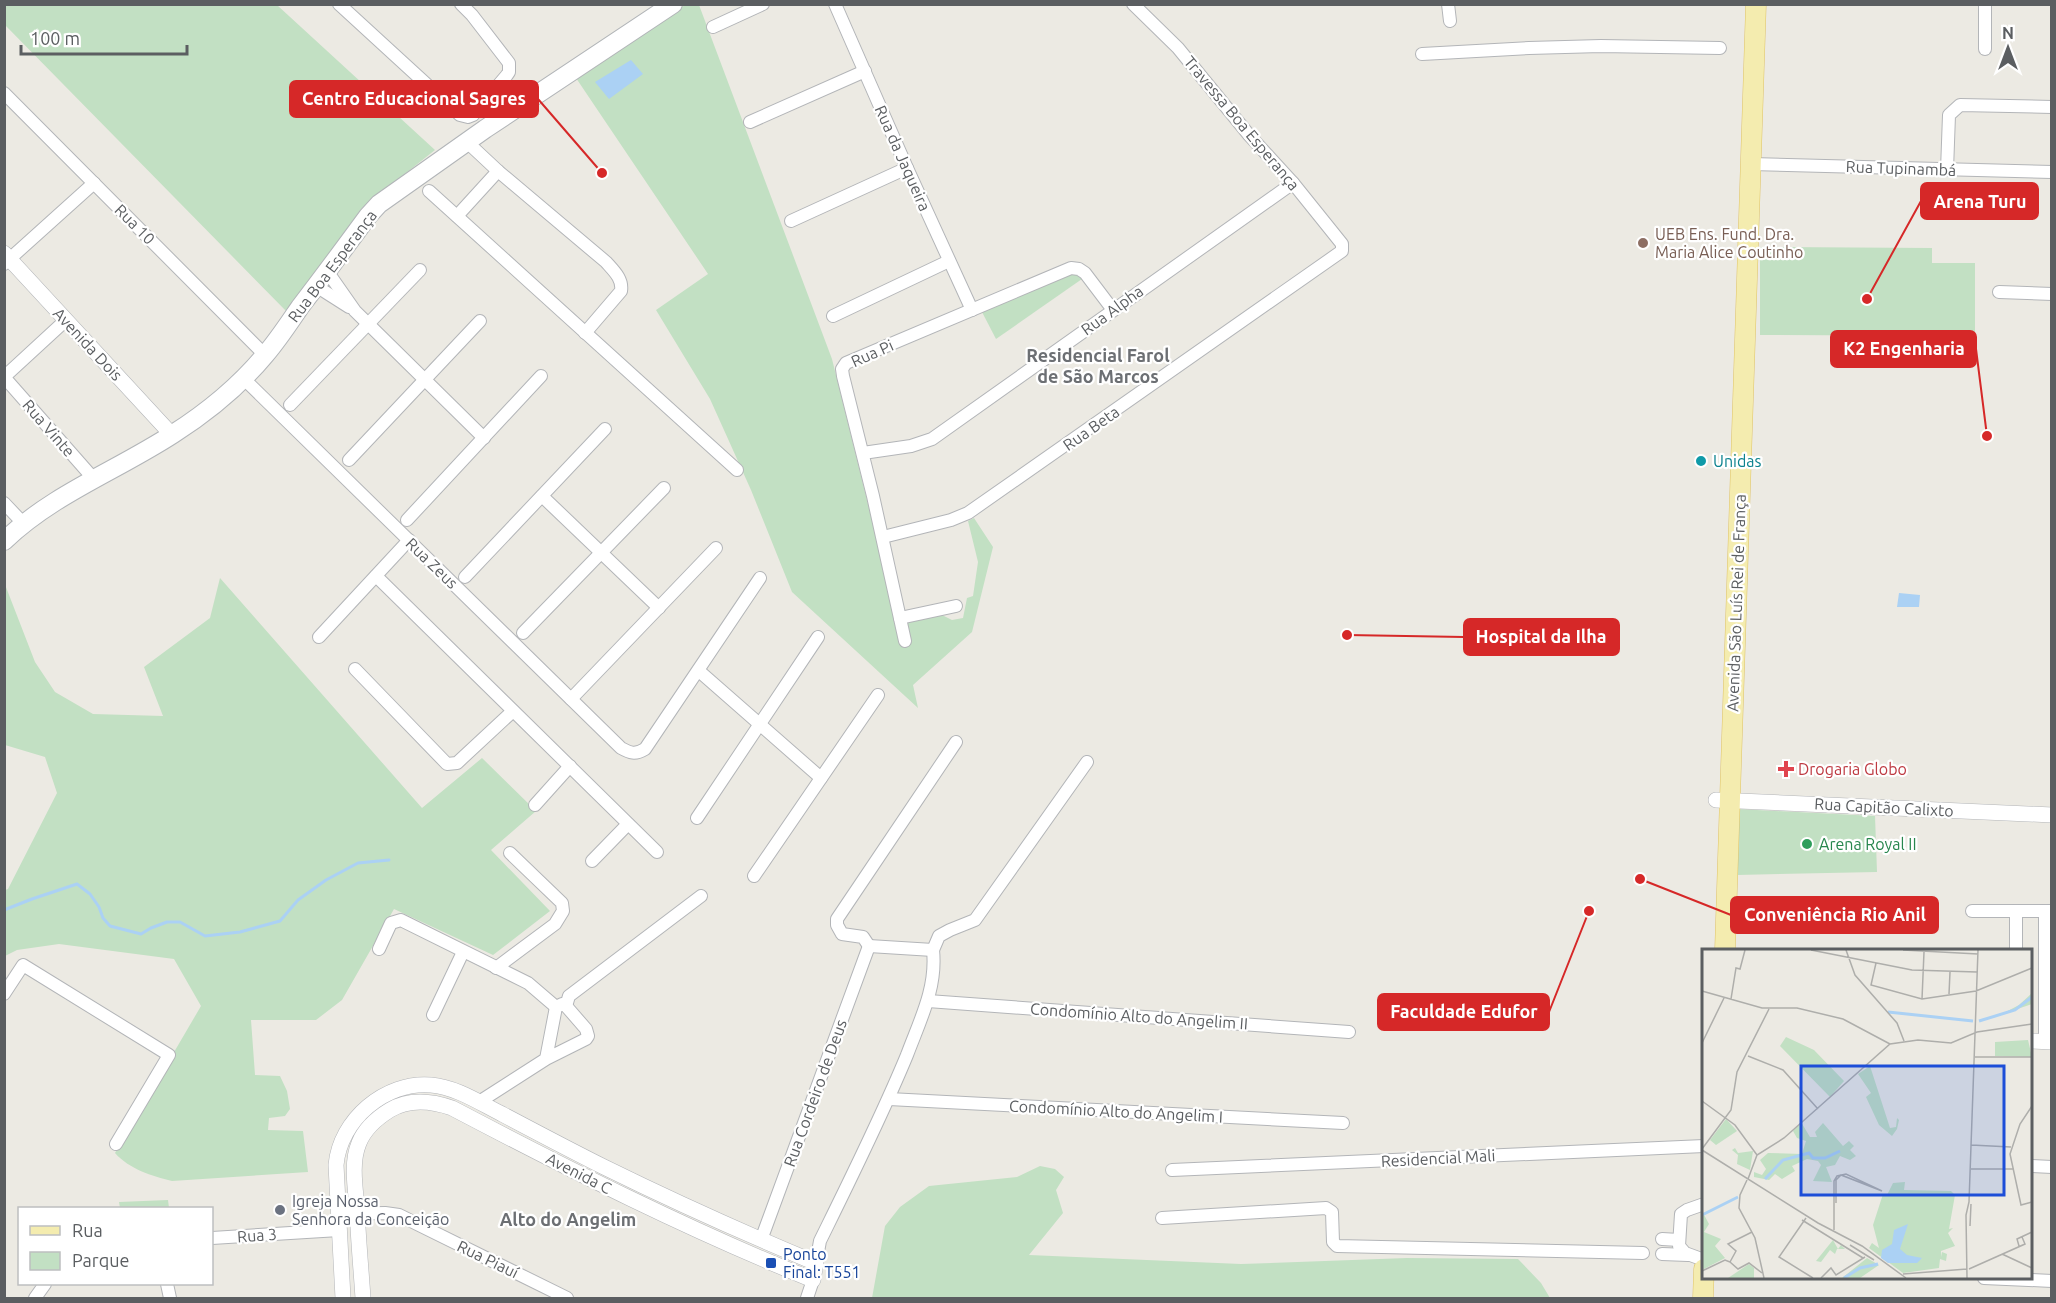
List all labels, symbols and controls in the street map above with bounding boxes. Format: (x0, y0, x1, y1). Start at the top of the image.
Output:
scale bar (21, 18, 188, 56)
north arrow (1978, 18, 2038, 78)
text: N (2002, 24, 2014, 42)
text: 100 m (30, 28, 80, 48)
street label: Travessa Boa Esperança (1181, 52, 1303, 194)
callout: Centro Educacional Sagres (290, 81, 538, 117)
text: Centro Educacional Sagres (302, 88, 526, 108)
street label: Rua da Jaqueira (872, 102, 934, 214)
street label: Rua Tupinambá (1845, 157, 1957, 179)
callout: Arena Turu (1921, 183, 2038, 219)
text: Arena Turu (1933, 191, 2027, 211)
street label: Rua 10 (111, 200, 159, 248)
street label: Rua Boa Esperança (284, 206, 380, 326)
place label: UEB Ens. Fund. Dra. Maria Alice Coutinho (1655, 225, 1803, 261)
marker: UEB Ens. Fund. Dra. Maria Alice Coutinho (1636, 236, 1650, 250)
street label: Rua Alpha (1077, 281, 1147, 339)
street label: Avenida Dois (50, 304, 126, 384)
callout: K2 Engenharia (1831, 331, 1976, 367)
street label: Rua Pi (848, 336, 896, 370)
text: K2 Engenharia (1843, 338, 1965, 358)
district label: Residencial Farol de São Marcos (1026, 345, 1170, 386)
street label: Rua Vinte (19, 396, 79, 460)
street label: Rua Beta (1059, 402, 1123, 454)
place label: Unidas (1713, 452, 1762, 470)
marker: Unidas (1694, 454, 1708, 468)
street label: Avenida São Luís Rei de França (1723, 494, 1749, 712)
street label: Rua Zeus (402, 534, 462, 592)
callout: Hospital da Ilha (1464, 619, 1619, 655)
text: Hospital da Ilha (1475, 626, 1607, 646)
place label: Drogaria Globo (1798, 760, 1907, 778)
marker: Drogaria Globo (1779, 762, 1793, 776)
street label: Rua Capitão Calixto (1814, 794, 1954, 820)
place label: Arena Royal II (1819, 835, 1917, 853)
marker: Arena Royal II (1800, 837, 1814, 851)
callout: Conveniência Rio Anil (1731, 897, 1938, 933)
text: Conveniência Rio Anil (1744, 904, 1927, 924)
inset map (1702, 949, 2032, 1279)
callout: Faculdade Edufor (1378, 994, 1549, 1030)
street label: Condomínio Alto do Angelim II (1029, 999, 1249, 1033)
text: Faculdade Edufor (1390, 1001, 1538, 1021)
street label: Rua Cordeiro de Deus (780, 1017, 850, 1169)
street label: Condomínio Alto do Angelim I (1009, 1096, 1223, 1126)
street label: Residencial Mali (1380, 1146, 1496, 1170)
street label: Avenida C (543, 1149, 615, 1197)
place label: Igreja Nossa Senhora da Conceição (292, 1192, 449, 1228)
marker: Igreja Nossa Senhora da Conceição (273, 1203, 287, 1217)
legend (18, 1207, 213, 1285)
district label: Alto do Angelim (500, 1209, 636, 1229)
text: Rua (72, 1220, 103, 1240)
street label: Rua 3 (236, 1225, 278, 1245)
street label: Rua Piauí (455, 1237, 522, 1282)
place label: Ponto Final: T551 (783, 1245, 860, 1281)
text: Parque (72, 1250, 129, 1270)
marker: Ponto Final: T551 (764, 1256, 778, 1270)

